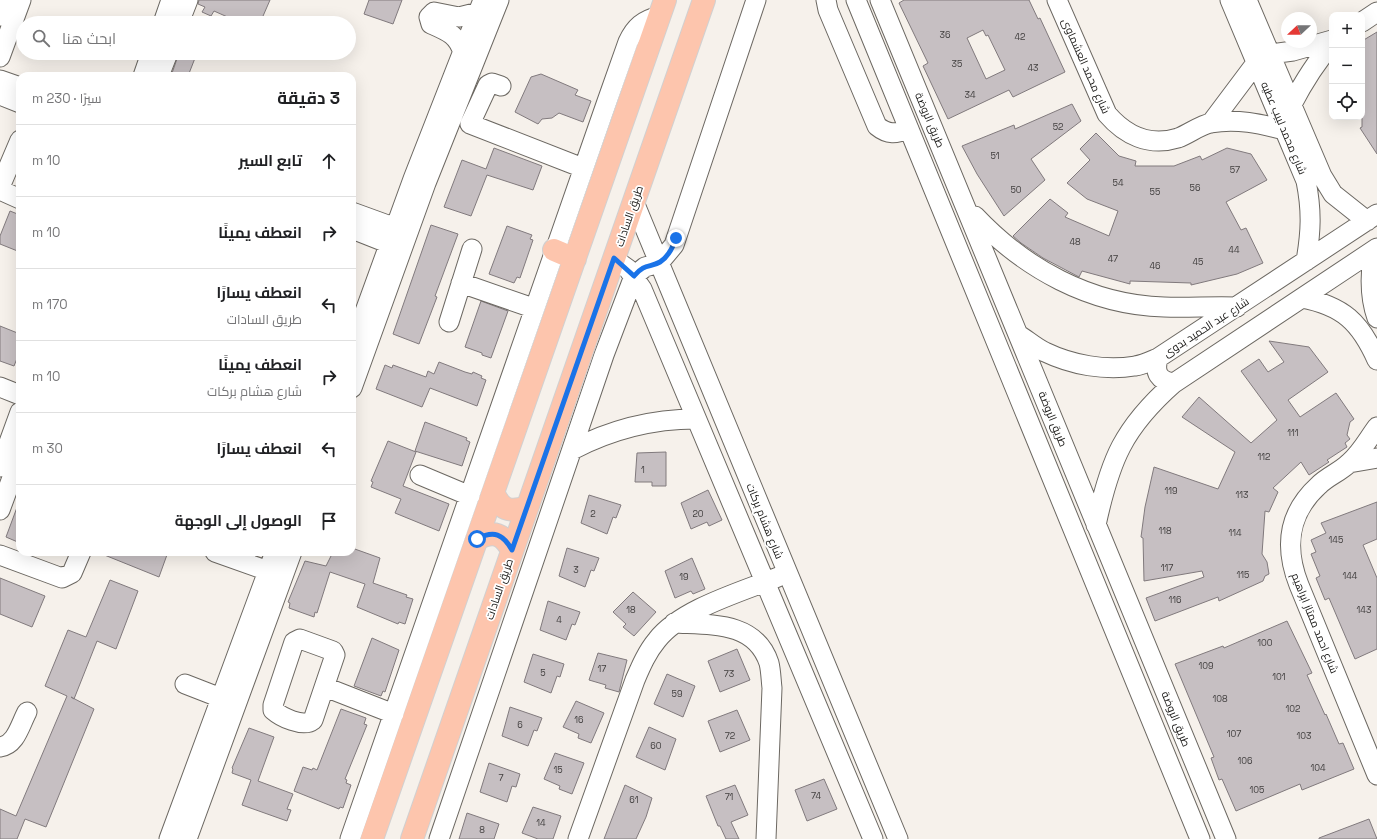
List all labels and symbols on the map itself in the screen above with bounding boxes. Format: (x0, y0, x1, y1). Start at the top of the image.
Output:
north arrow (1281, 12, 1317, 48)
street label: شارع محمد العشماوى (1058, 16, 1113, 116)
house number: 36 (940, 29, 951, 41)
house number: 42 (1014, 31, 1026, 43)
house number: 35 (952, 58, 962, 70)
house number: 43 (1027, 62, 1039, 74)
street label: شارع محمد لبيب عطيه (1257, 79, 1310, 177)
house number: 34 (964, 89, 976, 101)
street label: طريق الروضة (912, 90, 948, 150)
house number: 52 (1053, 121, 1063, 133)
house number: 51 (990, 150, 1000, 162)
house number: 57 (1230, 164, 1240, 176)
house number: 54 (1112, 177, 1124, 189)
house number: 56 (1190, 182, 1201, 194)
street label: طريق السادات (612, 184, 646, 248)
house number: 50 (1010, 184, 1022, 196)
house number: 55 (1150, 186, 1160, 198)
route end (667, 229, 685, 247)
house number: 48 (1069, 236, 1081, 248)
house number: 44 (1228, 244, 1240, 256)
house number: 47 (1108, 253, 1118, 265)
house number: 45 (1192, 256, 1204, 268)
house number: 46 (1149, 260, 1161, 272)
street label: شارع عبد الحميد بدوى (1161, 294, 1252, 361)
street label: طريق الروضة (1036, 389, 1070, 449)
house number: 111 (1287, 427, 1299, 439)
house number: 112 (1258, 451, 1270, 463)
house number: 1 (641, 464, 645, 476)
street label: شارع هشام بركات (743, 481, 787, 561)
house number: 119 (1164, 485, 1178, 497)
house number: 113 (1236, 489, 1248, 501)
house number: 2 (590, 508, 596, 520)
house number: 20 (692, 508, 704, 520)
house number: 118 (1158, 525, 1172, 537)
house number: 114 (1228, 527, 1242, 539)
route start (468, 530, 486, 548)
house number: 145 (1329, 534, 1343, 546)
street label: طريق السادات (482, 557, 516, 621)
house number: 117 (1161, 562, 1173, 574)
house number: 3 (573, 564, 579, 576)
house number: 115 (1237, 569, 1249, 581)
house number: 144 (1342, 570, 1358, 582)
house number: 19 (679, 571, 689, 583)
street label: شارع احمد ممتاز ابراهيم (1287, 571, 1342, 676)
house number: 116 (1168, 594, 1182, 606)
house number: 18 (626, 604, 636, 616)
house number: 143 (1357, 604, 1371, 616)
house number: 4 (556, 614, 562, 626)
house number: 100 (1257, 637, 1273, 649)
house number: 109 (1198, 660, 1214, 672)
house number: 17 (598, 663, 606, 675)
house number: 5 (540, 667, 546, 679)
house number: 73 (724, 668, 734, 680)
house number: 101 (1272, 671, 1286, 683)
house number: 59 (672, 688, 682, 700)
street label: طريق الروضة (1159, 689, 1193, 749)
house number: 108 (1212, 693, 1228, 705)
house number: 102 (1286, 703, 1300, 715)
house number: 16 (574, 714, 584, 726)
house number: 6 (517, 719, 523, 731)
house number: 107 (1227, 728, 1241, 740)
house number: 72 (725, 730, 735, 742)
house number: 103 (1297, 730, 1311, 742)
house number: 60 (650, 740, 662, 752)
house number: 106 (1237, 755, 1253, 767)
house number: 104 (1310, 762, 1326, 774)
house number: 15 (553, 764, 563, 776)
house number: 7 (498, 772, 504, 784)
house number: 105 (1250, 784, 1264, 796)
house number: 74 (811, 790, 821, 802)
house number: 71 (725, 791, 734, 803)
house number: 61 (629, 794, 639, 806)
house number: 14 (536, 817, 546, 829)
house number: 8 (479, 824, 485, 836)

